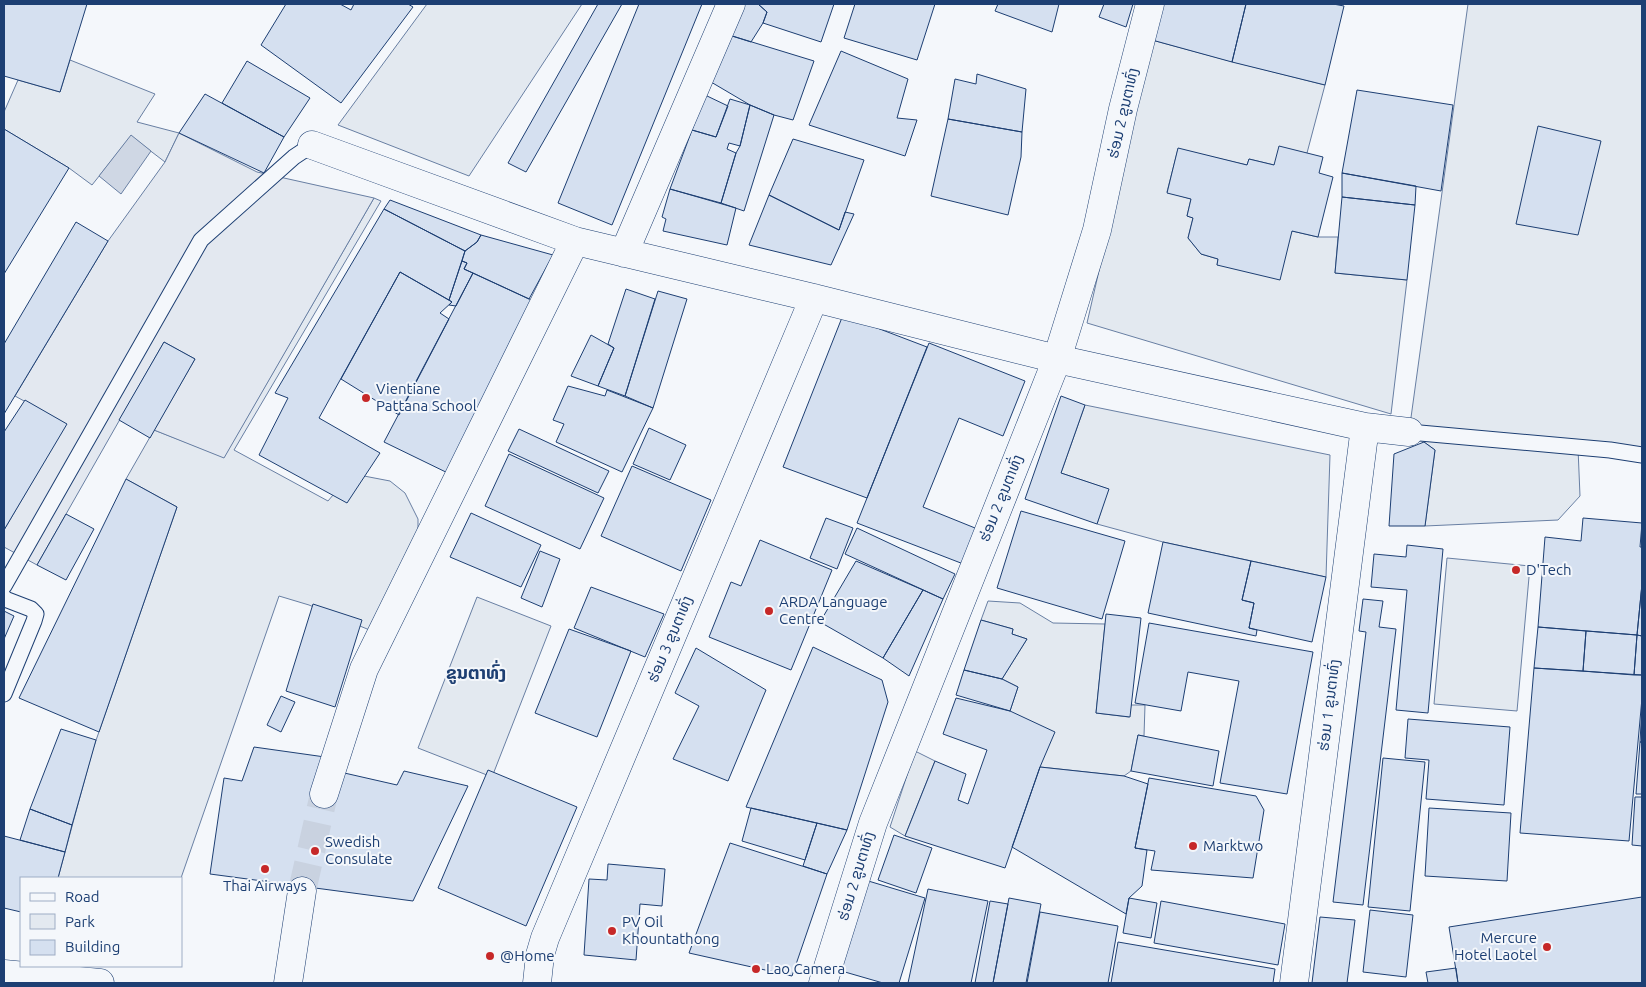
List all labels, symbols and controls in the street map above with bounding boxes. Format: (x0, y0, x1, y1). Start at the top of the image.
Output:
street label: ຮ່ອມ 2 ຂູນຕາທົ່ງ (1102, 65, 1143, 160)
place label: Vientiane Pattana School (376, 380, 477, 414)
marker: Vientiane Pattana School (360, 392, 372, 404)
street label: ຮ່ອມ 2 ຂູນຕາທົ່ງ (973, 451, 1028, 545)
place label: D'Tech (1526, 561, 1571, 578)
marker: D'Tech (1510, 564, 1522, 576)
street label: ຮ່ອມ 3 ຂູນຕາທົ່ງ (642, 592, 697, 685)
place label: ARDA Language Centre (779, 593, 887, 627)
marker: ARDA Language Centre (763, 605, 775, 617)
street label: ຮ່ອມ 1 ຂູນຕາທົ່ງ (1312, 658, 1345, 752)
district label: ຂູນຕາທົ່ງ (446, 660, 506, 684)
street label: ຮ່ອມ 2 ຂູນຕາທົ່ງ (832, 829, 879, 923)
place label: Swedish Consulate (325, 833, 392, 867)
place label: Marktwo (1203, 837, 1263, 854)
marker: Marktwo (1187, 840, 1199, 852)
marker: Swedish Consulate (309, 845, 321, 857)
marker: Thai Airways (259, 863, 271, 875)
legend (20, 877, 182, 967)
place label: Thai Airways (223, 877, 307, 894)
text: Road (65, 888, 100, 905)
text: Park (65, 913, 95, 930)
place label: PV Oil Khountathong (622, 913, 720, 947)
marker: PV Oil Khountathong (606, 925, 618, 937)
place label: Mercure Hotel Laotel (1454, 929, 1537, 963)
text: Building (65, 938, 120, 955)
marker: Mercure Hotel Laotel (1541, 941, 1553, 953)
place label: @Home (500, 947, 555, 964)
marker: @Home (484, 950, 496, 962)
place label: Lao Camera (766, 960, 845, 977)
marker: Lao Camera (750, 963, 762, 975)

